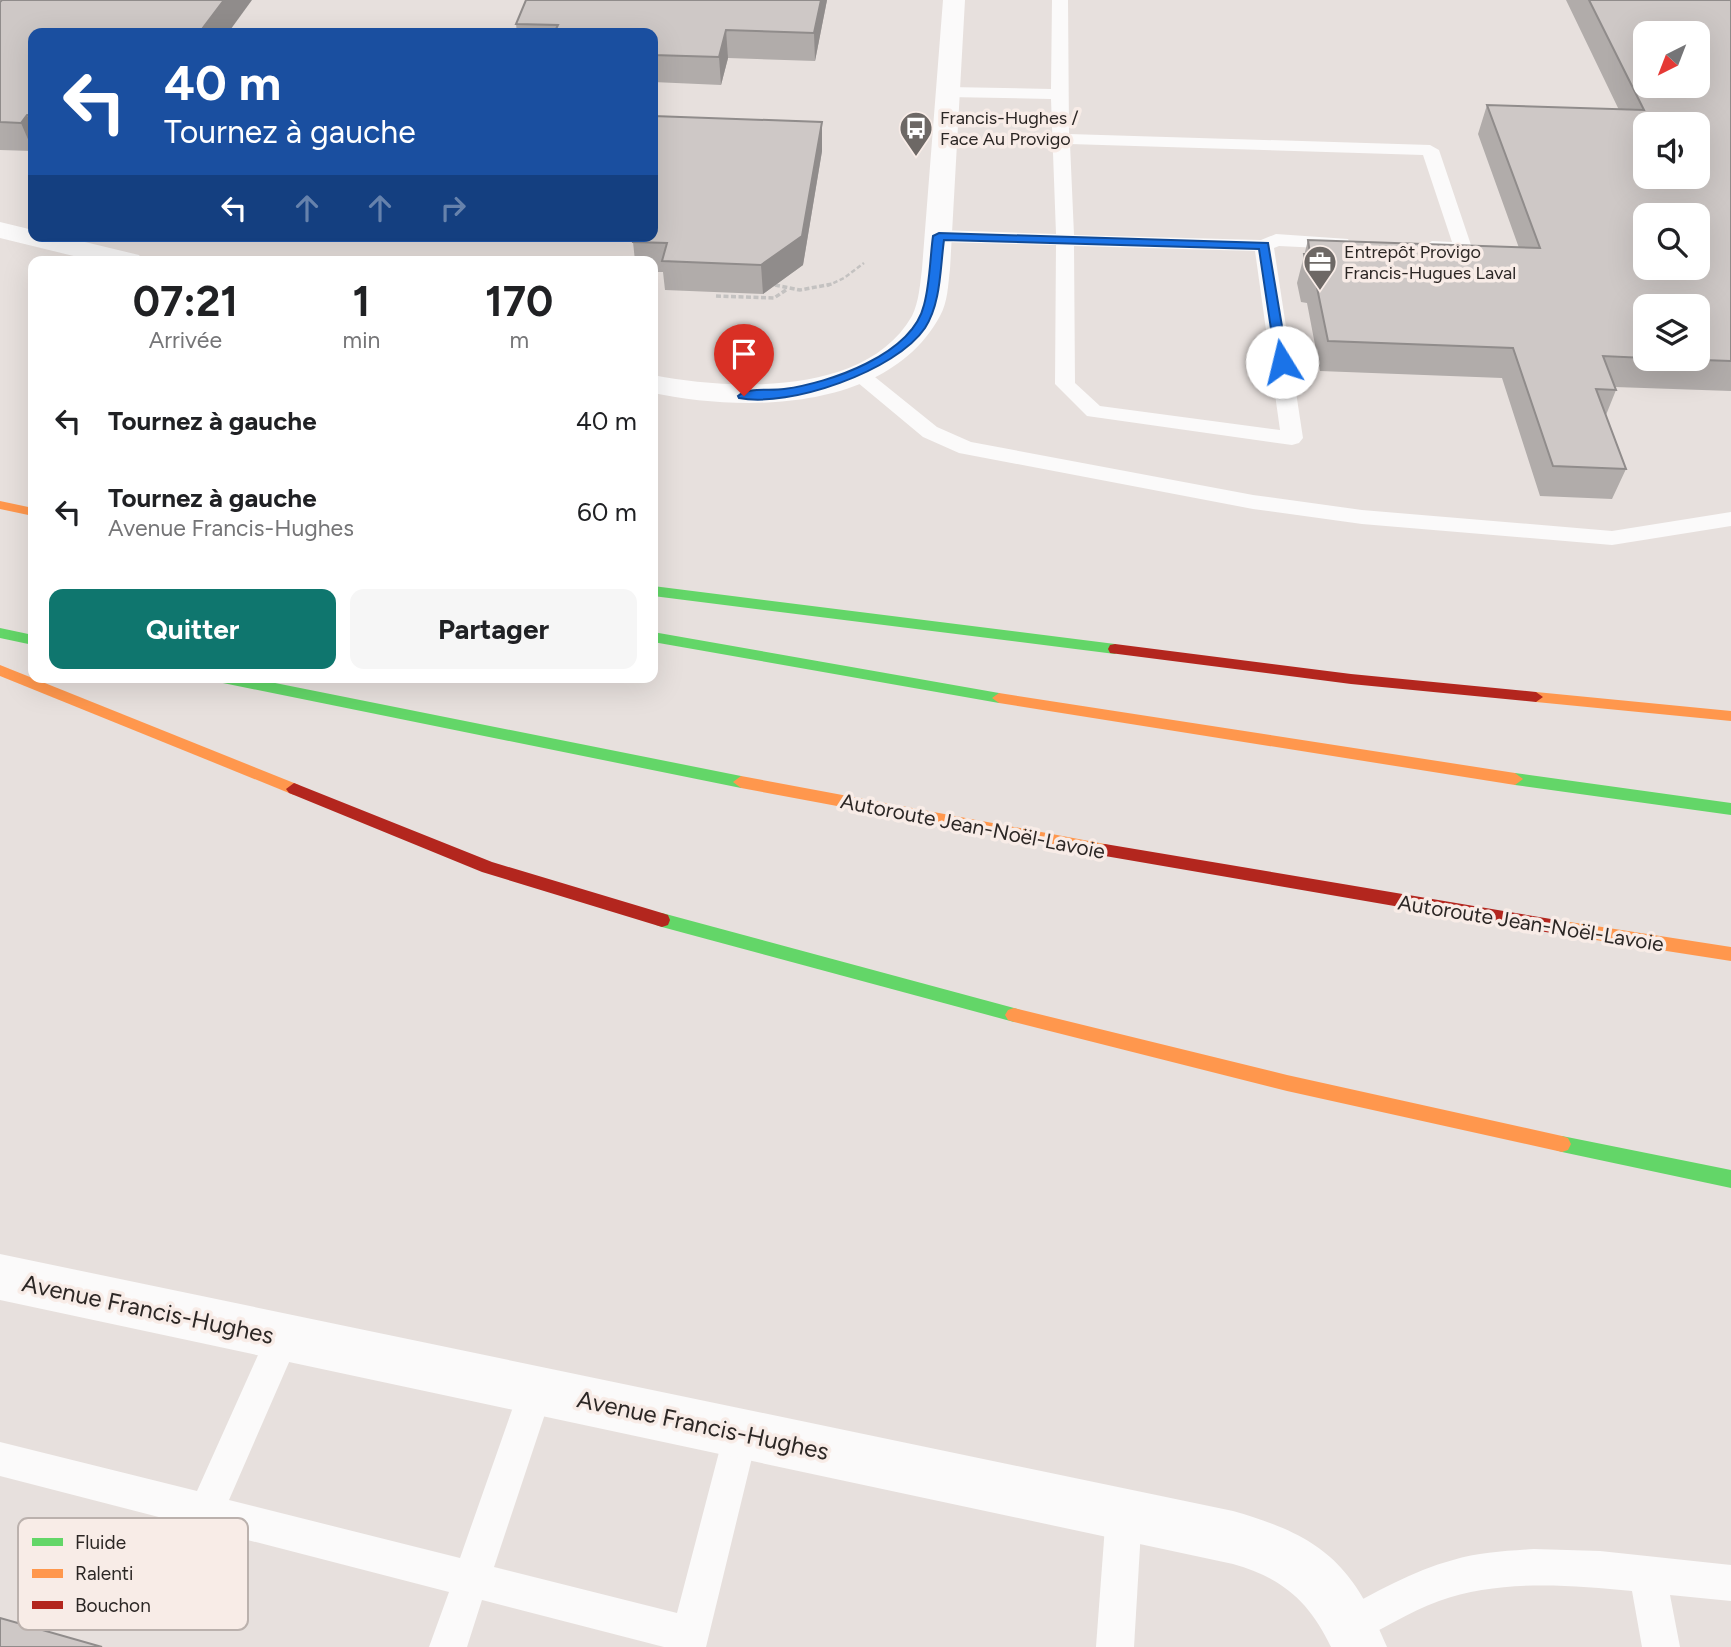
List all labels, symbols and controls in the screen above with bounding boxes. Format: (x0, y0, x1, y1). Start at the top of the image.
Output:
north arrow (1633, 21, 1710, 98)
map controls (1633, 21, 1710, 371)
text: 40 m (164, 53, 281, 112)
icon: left (49, 56, 140, 147)
place label: Francis-Hughes / Face Au Provigo (940, 107, 1079, 150)
bus stop icon: Francis-Hughes / Face Au Provigo (897, 109, 935, 158)
button: sound (1633, 112, 1710, 189)
text: Tournez à gauche (164, 113, 416, 151)
icon: left (215, 189, 253, 227)
icon: ahead (288, 189, 326, 227)
icon: ahead (361, 189, 399, 227)
icon: right (434, 189, 472, 227)
button: search (1633, 203, 1710, 280)
place label: Entrepôt Provigo Francis-Hugues Laval (1344, 241, 1516, 284)
office icon: Entrepôt Provigo Francis-Hugues Laval (1301, 243, 1339, 292)
text: 07:21 (133, 276, 238, 327)
text: 1 (353, 276, 370, 327)
text: 170 (485, 276, 553, 327)
button: layers (1633, 294, 1710, 371)
pin (714, 324, 774, 396)
position arrow (1245, 325, 1319, 399)
text: Arrivée (149, 326, 222, 354)
text: min (343, 326, 380, 354)
text: m (509, 326, 529, 354)
icon: arrive (725, 335, 763, 373)
icon: left (49, 402, 87, 440)
text: Tournez à gauche (108, 405, 317, 437)
text: 40 m (576, 405, 637, 437)
text: Tournez à gauche (108, 482, 317, 514)
icon: left (49, 493, 87, 531)
text: 60 m (577, 496, 637, 528)
text: Avenue Francis-Hughes (108, 514, 354, 542)
button: Quitter (49, 589, 336, 669)
button: Partager (350, 589, 637, 669)
street label: Autoroute Jean-Noël-Lavoie (839, 788, 1107, 864)
street label: Autoroute Jean-Noël-Lavoie (1396, 890, 1666, 956)
street label: Avenue Francis-Hughes (20, 1268, 276, 1350)
street label: Avenue Francis-Hughes (575, 1384, 831, 1466)
legend (18, 1518, 248, 1630)
text: Fluide (75, 1531, 126, 1554)
text: Ralenti (75, 1562, 133, 1585)
text: Bouchon (75, 1594, 151, 1617)

